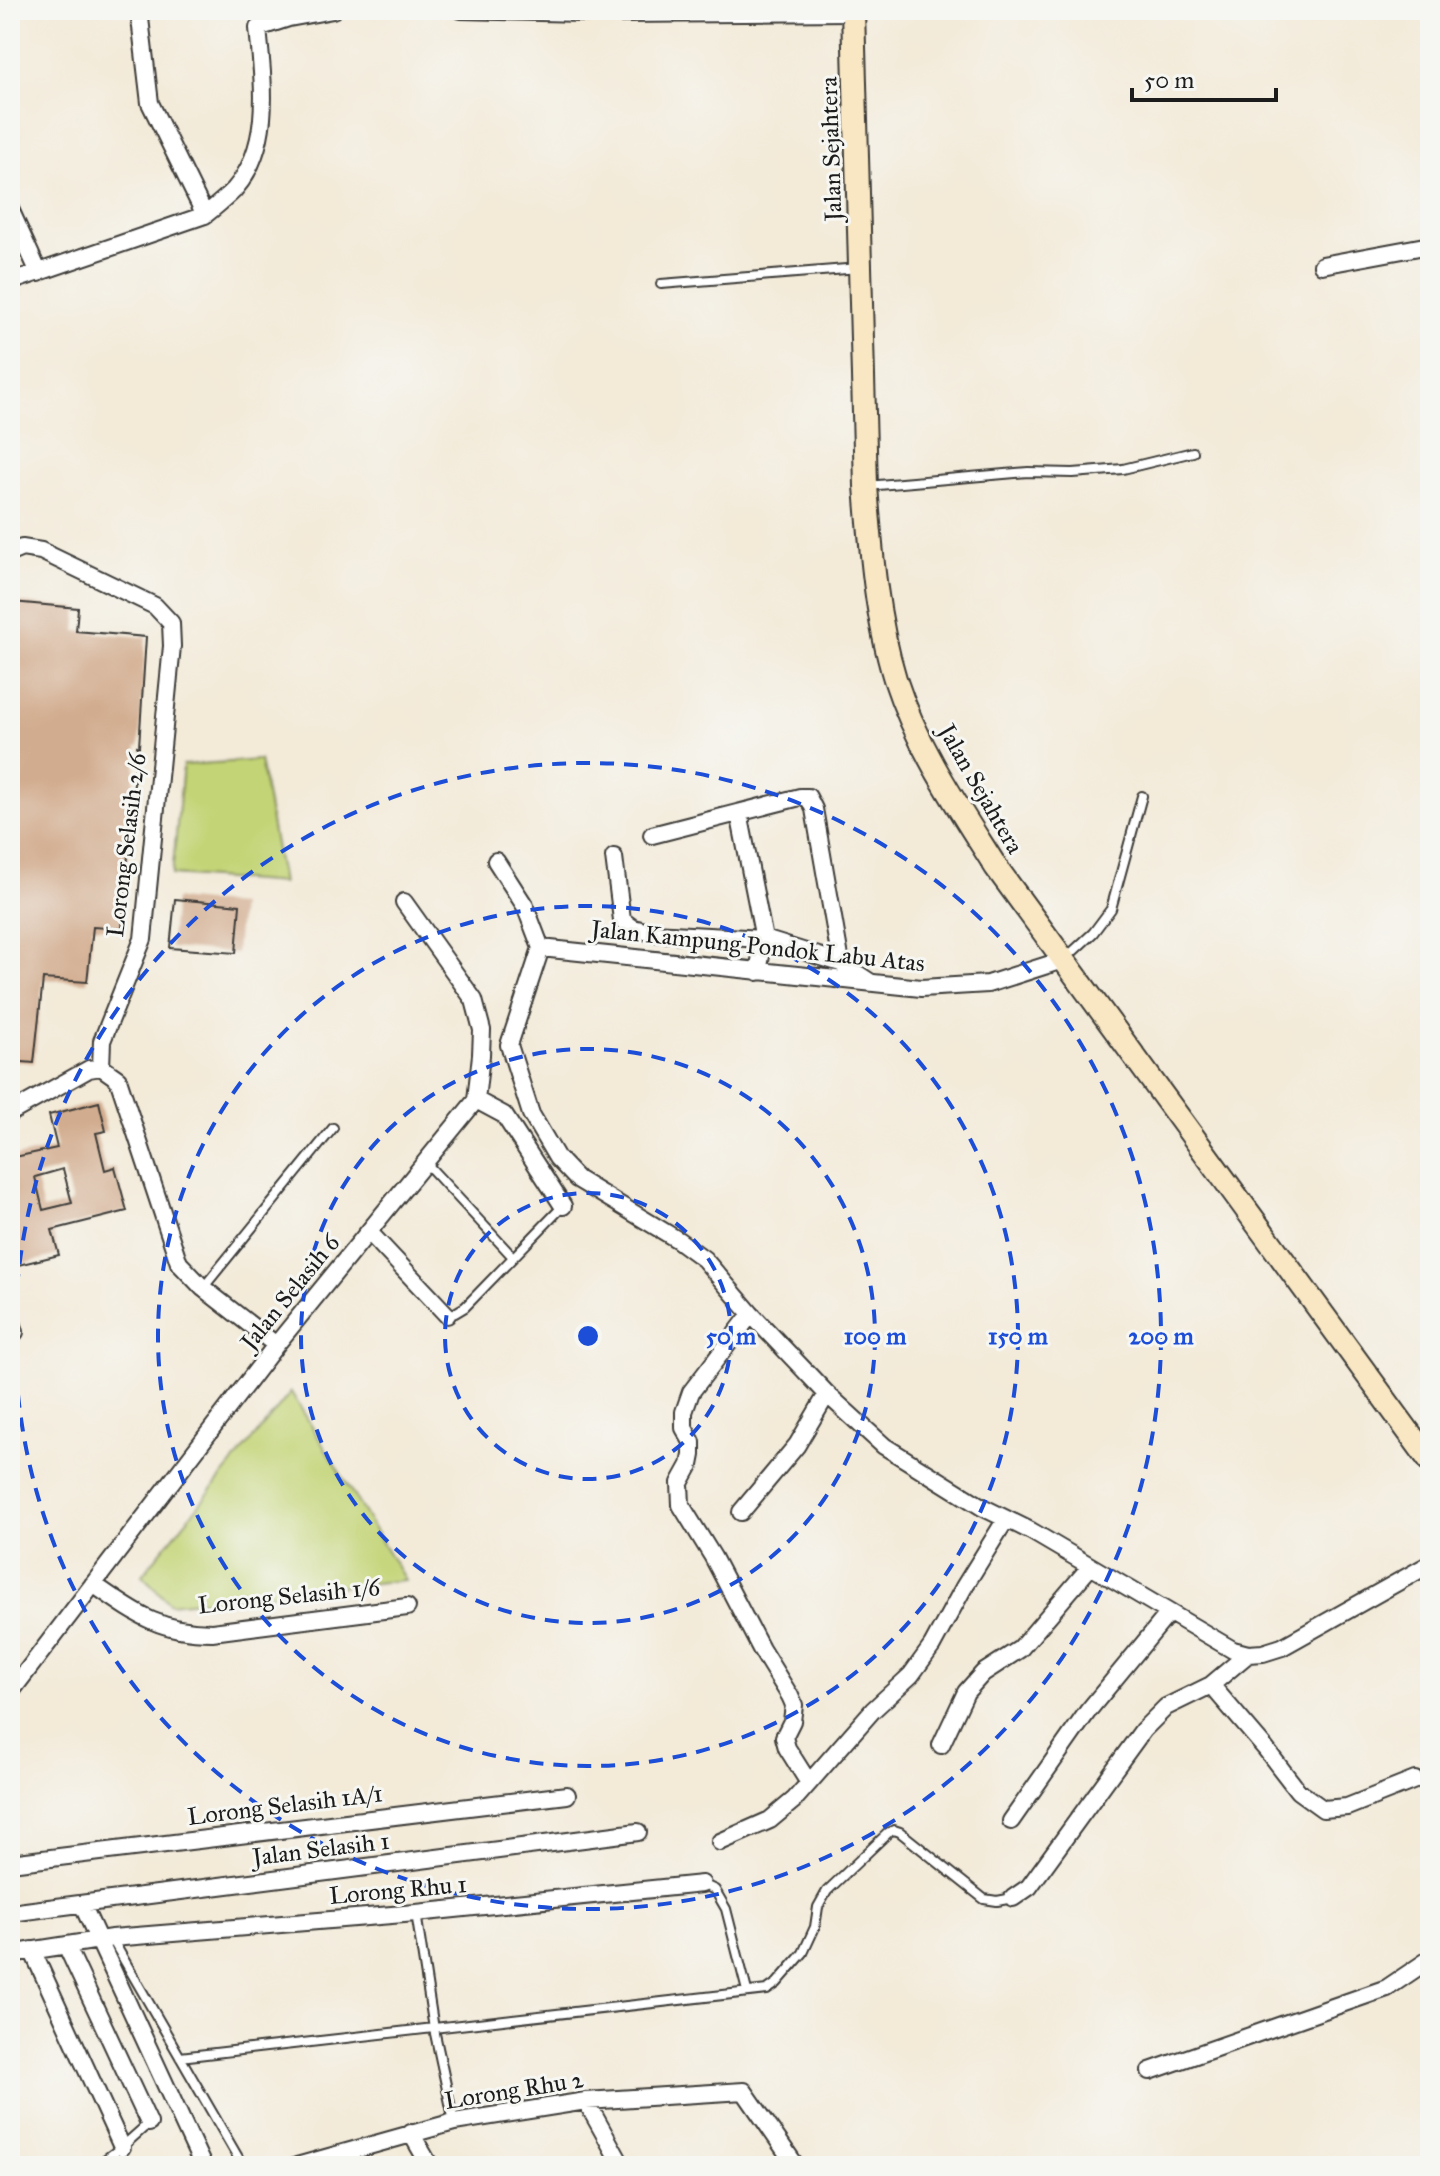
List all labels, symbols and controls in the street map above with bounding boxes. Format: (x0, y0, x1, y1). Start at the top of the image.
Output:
scale bar (1132, 52, 1276, 102)
text: 50 m (1144, 65, 1194, 95)
street label: Jalan Sejahtera (813, 75, 849, 225)
street label: Jalan Sejahtera (930, 716, 1031, 860)
street label: Lorong Selasih 2/6 (100, 751, 152, 939)
street label: Jalan Kampung Pondok Labu Atas (587, 913, 926, 978)
street label: Jalan Selasih 6 (232, 1227, 346, 1358)
text: 50 m (706, 1321, 757, 1351)
text: 100 m (844, 1321, 907, 1351)
text: 150 m (988, 1321, 1049, 1351)
text: 200 m (1128, 1321, 1194, 1351)
centre of rings (574, 1322, 602, 1350)
street label: Lorong Selasih 1/6 (196, 1571, 382, 1620)
street label: Lorong Selasih 1A/1 (186, 1778, 384, 1832)
street label: Jalan Selasih 1 (248, 1826, 391, 1873)
street label: Lorong Rhu 1 (328, 1869, 468, 1911)
street label: Lorong Rhu 2 (442, 2064, 586, 2116)

